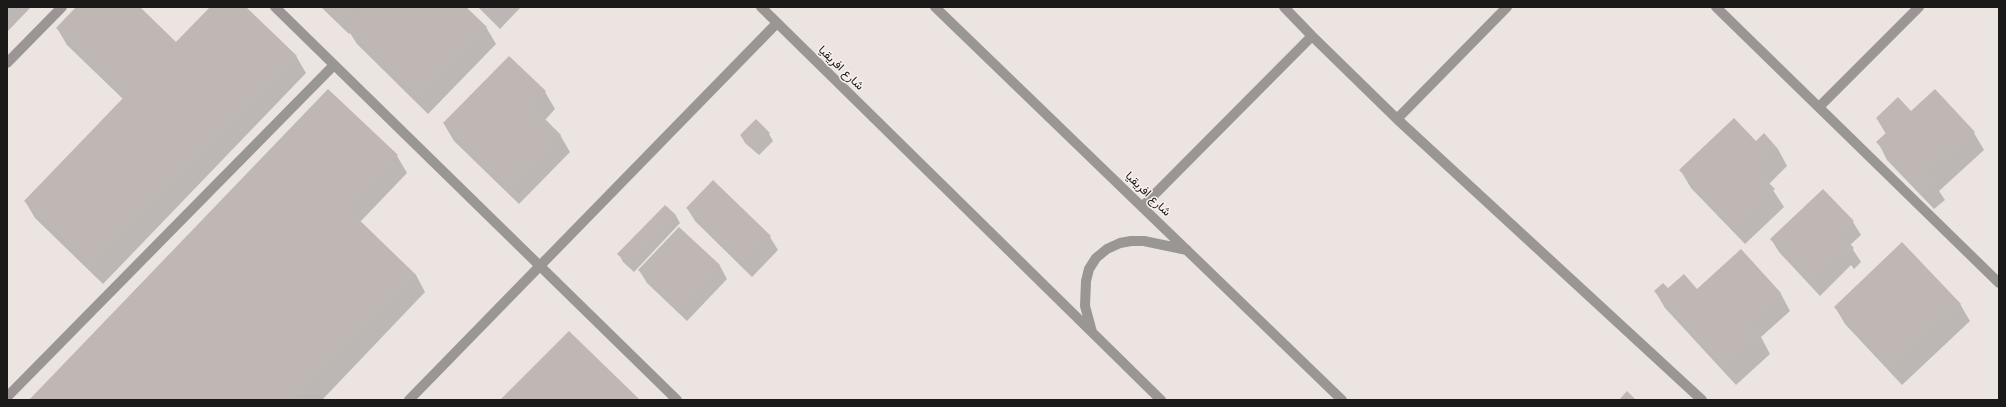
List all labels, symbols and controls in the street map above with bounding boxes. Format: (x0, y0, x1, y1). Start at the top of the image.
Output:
street label: شارع افريقيا (815, 43, 867, 93)
street label: شارع افريقيا (1122, 169, 1174, 219)

